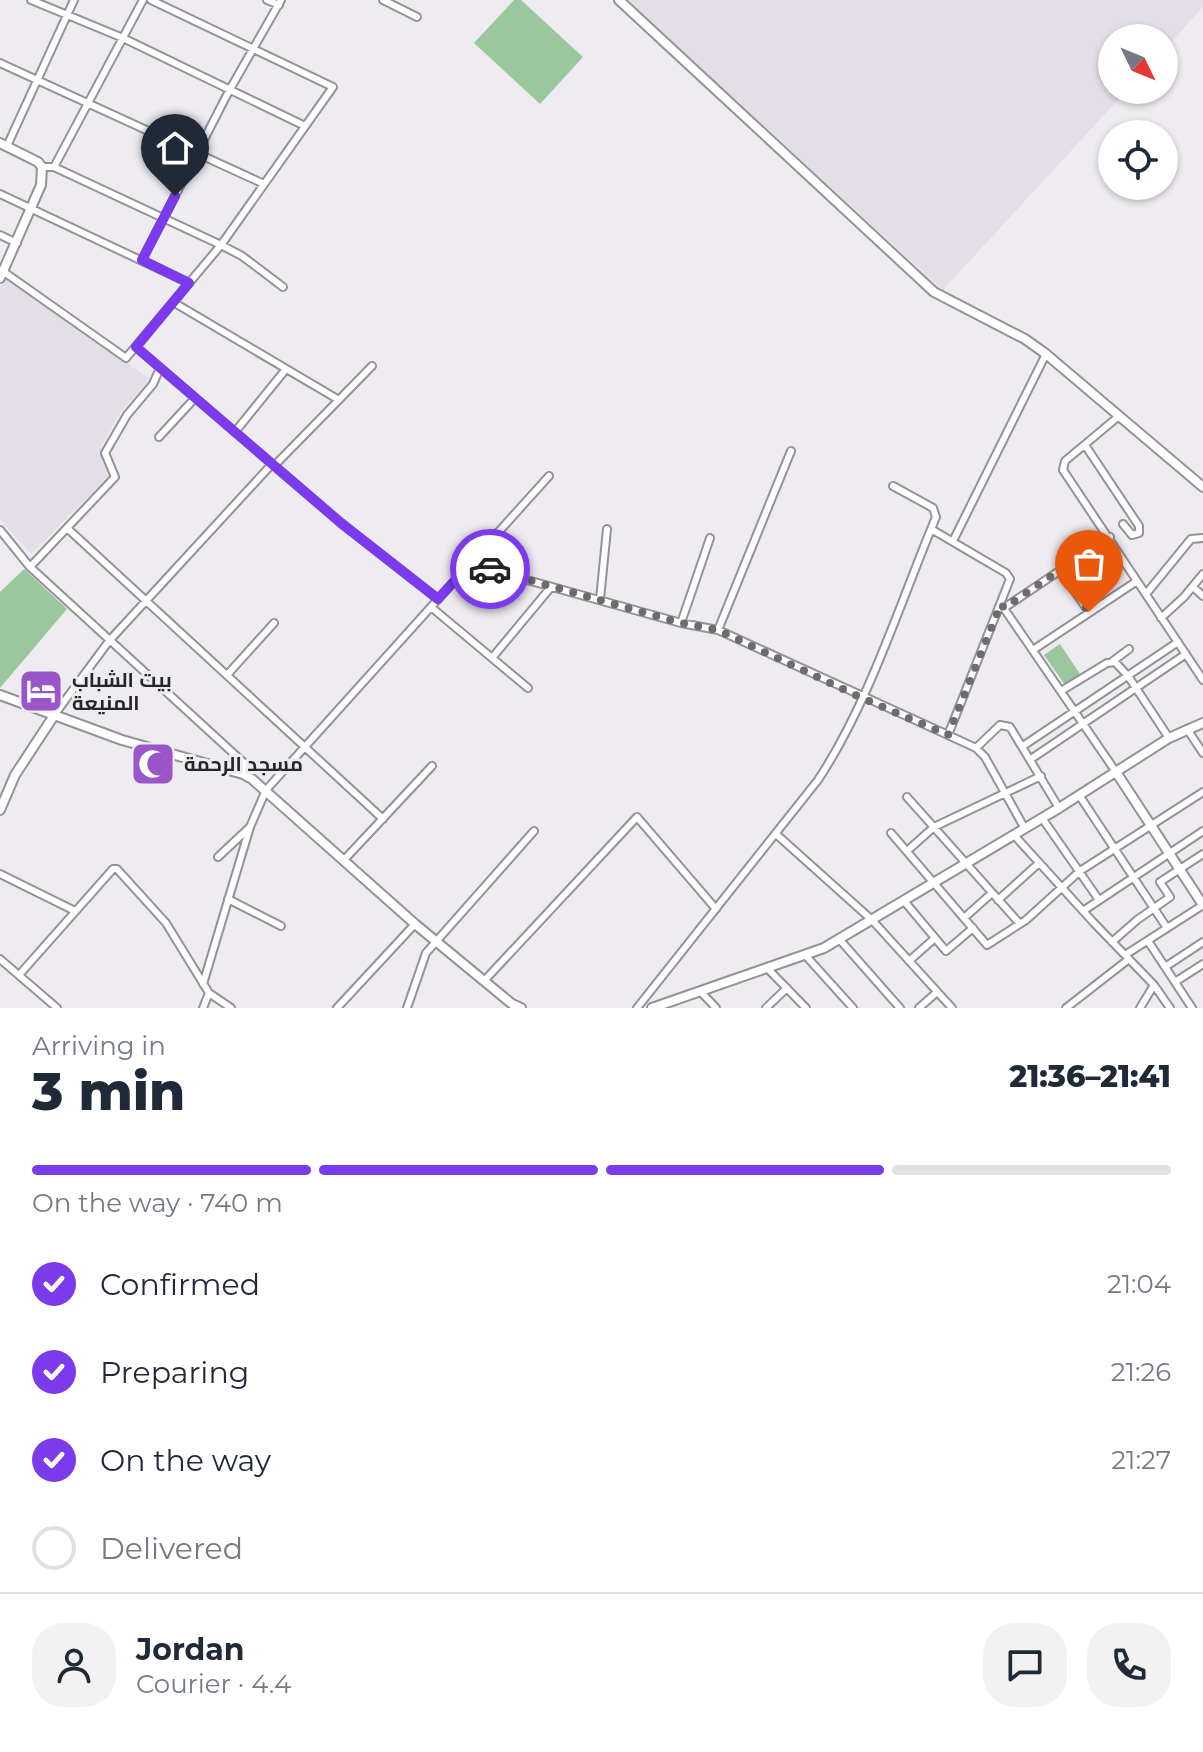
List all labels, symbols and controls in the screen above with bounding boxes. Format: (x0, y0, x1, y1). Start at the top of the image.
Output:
north arrow (1098, 24, 1178, 104)
map controls (1098, 24, 1178, 200)
pin (141, 114, 209, 196)
button: locate (1098, 120, 1178, 200)
icon: home (153, 126, 197, 170)
courier (450, 529, 530, 609)
pin (1055, 530, 1123, 612)
icon: bag (1067, 542, 1111, 586)
icon: car (468, 547, 512, 591)
hotel icon: بيت الشباب المنيعة (17, 667, 65, 715)
place label: بيت الشباب المنيعة (72, 668, 172, 715)
mosque icon: مسجد الرحمة (129, 740, 177, 788)
place label: مسجد الرحمة (184, 752, 303, 776)
text: Arriving in (32, 1030, 166, 1062)
text: 21:36–21:41 (1009, 1058, 1171, 1095)
text: 3 min (32, 1060, 185, 1123)
text: On the way · 740 m (32, 1187, 283, 1219)
icon: check (32, 1262, 76, 1306)
text: Confirmed (100, 1266, 260, 1303)
text: 21:04 (1107, 1268, 1171, 1300)
icon: check (32, 1350, 76, 1394)
text: Preparing (100, 1354, 249, 1391)
text: 21:26 (1111, 1356, 1171, 1388)
icon: check (32, 1438, 76, 1482)
text: On the way (100, 1442, 271, 1479)
text: 21:27 (1111, 1444, 1171, 1476)
text: Delivered (100, 1530, 243, 1567)
button: person (32, 1623, 116, 1707)
button: chat (983, 1623, 1067, 1707)
button: phone (1087, 1623, 1171, 1707)
text: Jordan (136, 1631, 245, 1668)
text: Courier · 4.4 (136, 1668, 291, 1700)

